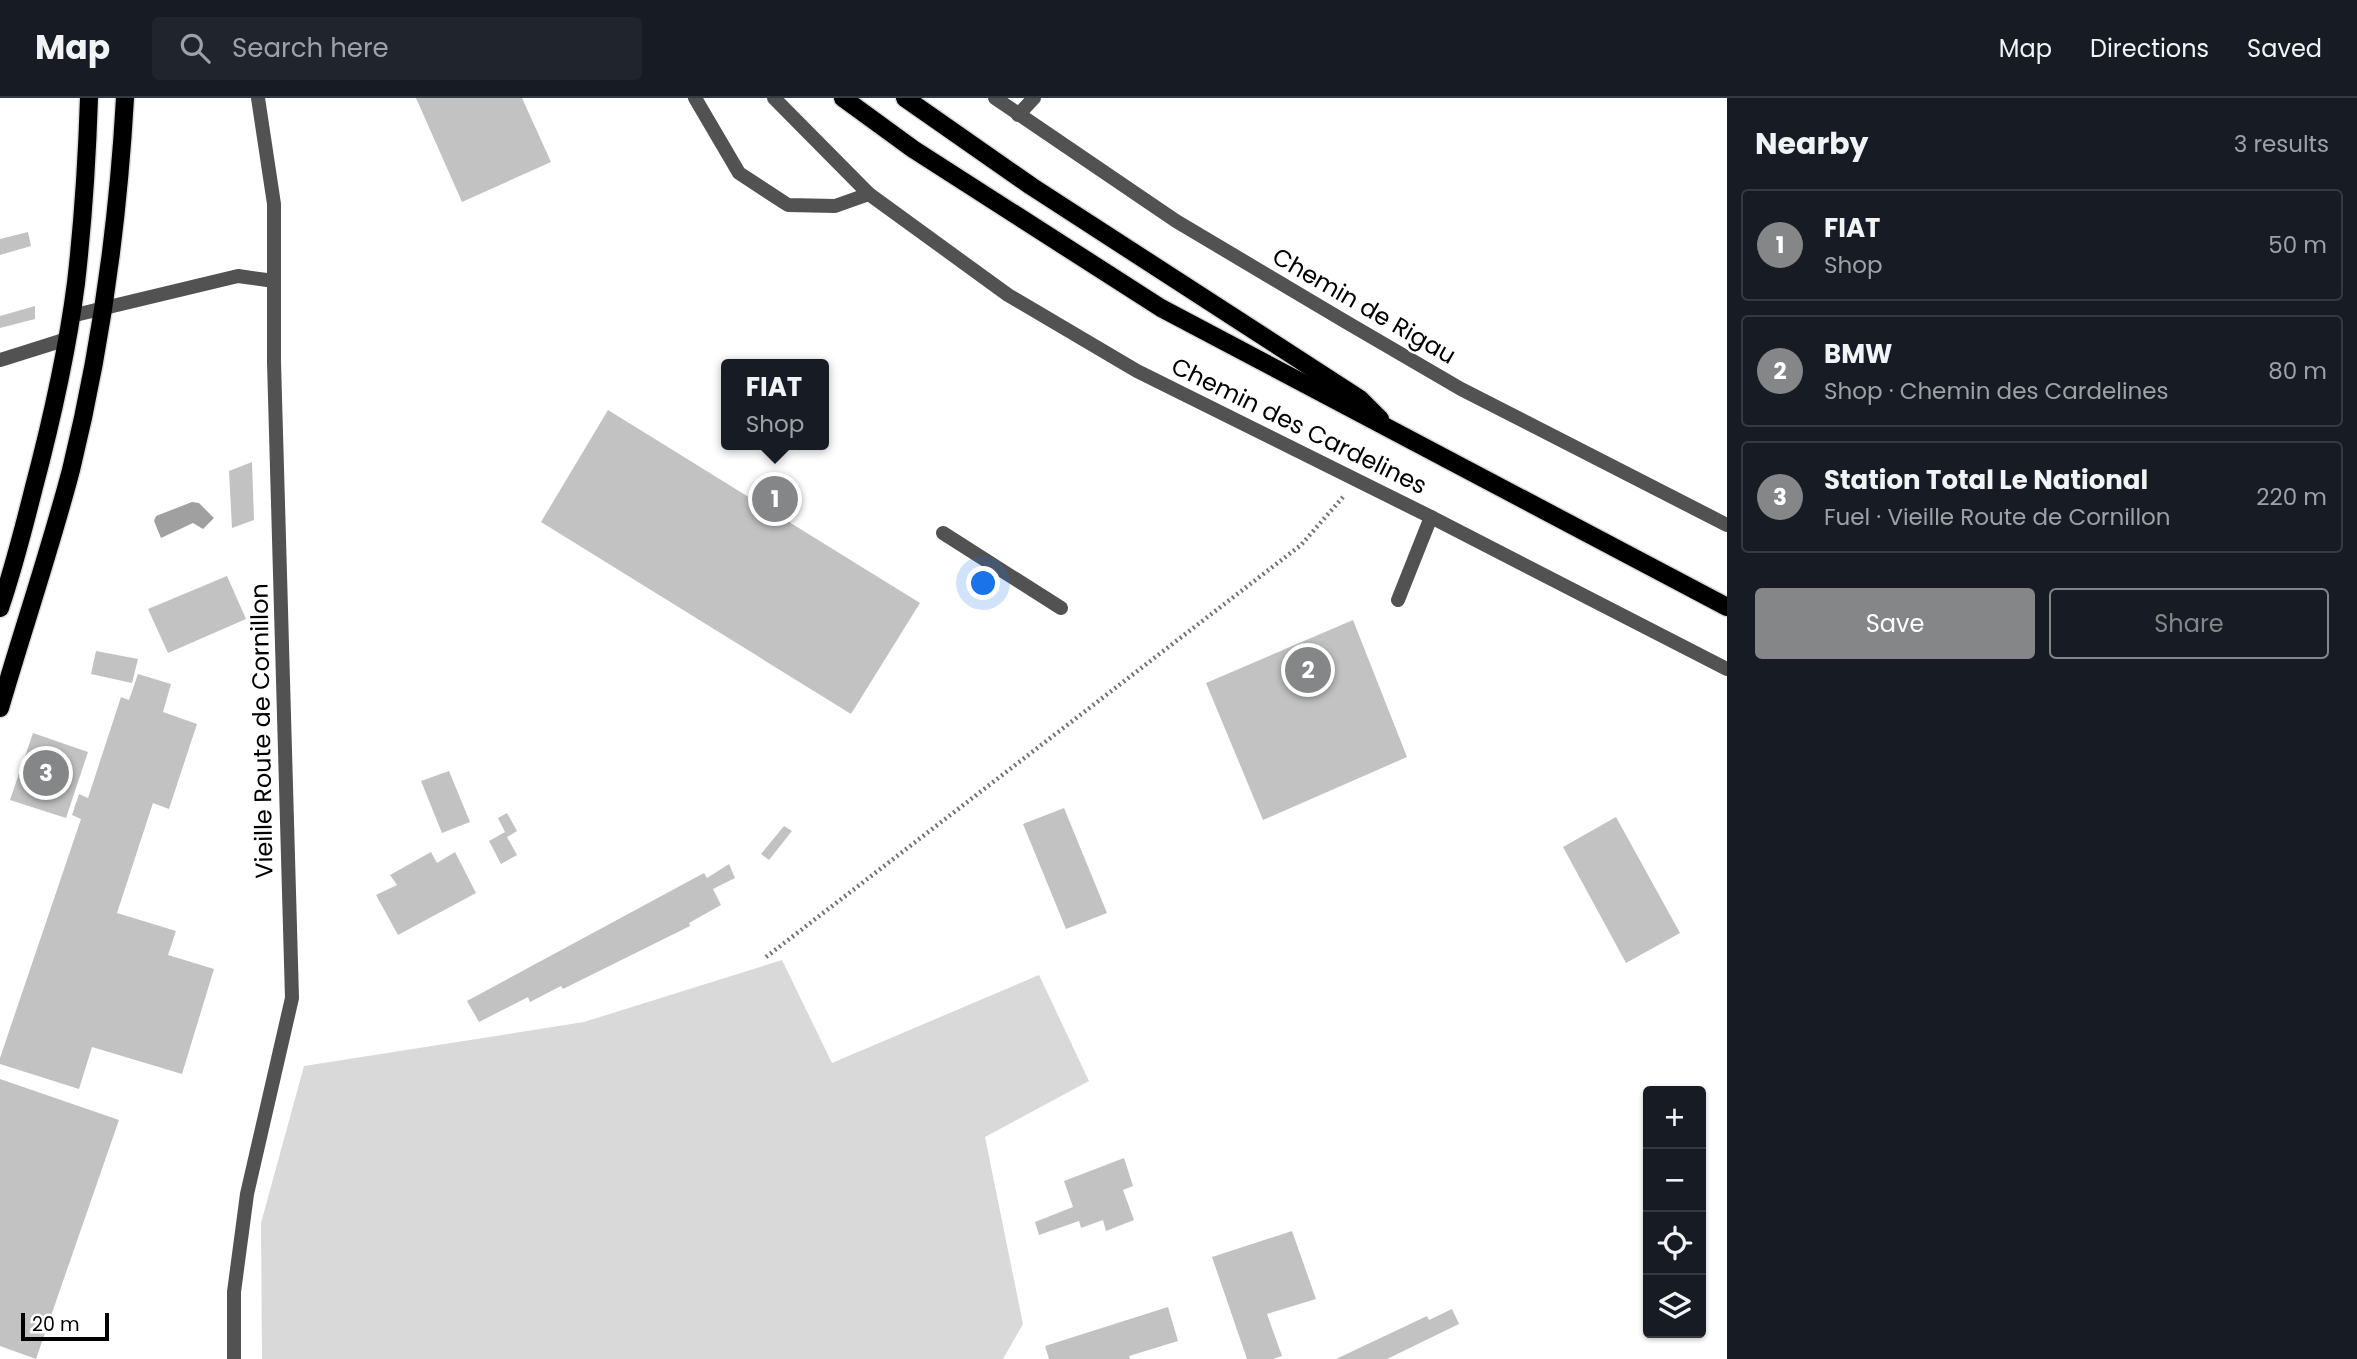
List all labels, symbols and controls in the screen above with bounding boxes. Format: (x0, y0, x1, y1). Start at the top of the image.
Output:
search box (152, 17, 642, 80)
text: Map (35, 24, 110, 71)
icon: search (176, 29, 214, 67)
text: Search here (232, 30, 389, 66)
text: Map (1999, 32, 2052, 65)
text: Directions (2090, 32, 2209, 65)
text: Saved (2247, 32, 2322, 65)
text: Nearby (1755, 122, 1869, 165)
text: 3 results (2234, 128, 2329, 160)
text: FIAT (1824, 210, 1880, 246)
text: 1 (1776, 229, 1784, 261)
text: 50 m (2268, 229, 2327, 261)
street label: Chemin de Rigau (1266, 240, 1462, 372)
text: Shop (1824, 249, 1883, 281)
text: BMW (1824, 336, 1892, 372)
street label: Chemin des Cardelines (1166, 349, 1433, 502)
text: 2 (1773, 355, 1787, 387)
text: 80 m (2268, 355, 2327, 387)
popup (721, 359, 829, 450)
text: FIAT (746, 369, 802, 405)
text: Shop · Chemin des Cardelines (1824, 375, 2169, 407)
text: Shop (746, 408, 804, 440)
text: Station Total Le National (1824, 462, 2148, 498)
pin: 1 (752, 473, 798, 525)
text: 3 (1773, 481, 1787, 513)
text: 220 m (2256, 481, 2327, 513)
text: Fuel · Vieille Route de Cornillon (1824, 501, 2171, 533)
your location (966, 566, 1000, 600)
street label: Vieille Route de Cornillon (242, 583, 281, 879)
button: Save (1755, 588, 2035, 659)
button: Share (2049, 588, 2329, 659)
pin: 2 (1285, 644, 1331, 696)
pin: 3 (23, 747, 69, 799)
map controls (1643, 1086, 1706, 1338)
button: + (1643, 1086, 1706, 1149)
button: − (1643, 1149, 1706, 1212)
button: locate (1643, 1212, 1706, 1275)
button: layers (1643, 1275, 1706, 1338)
scale bar (21, 1310, 108, 1342)
text: 20 m (32, 1311, 80, 1338)

